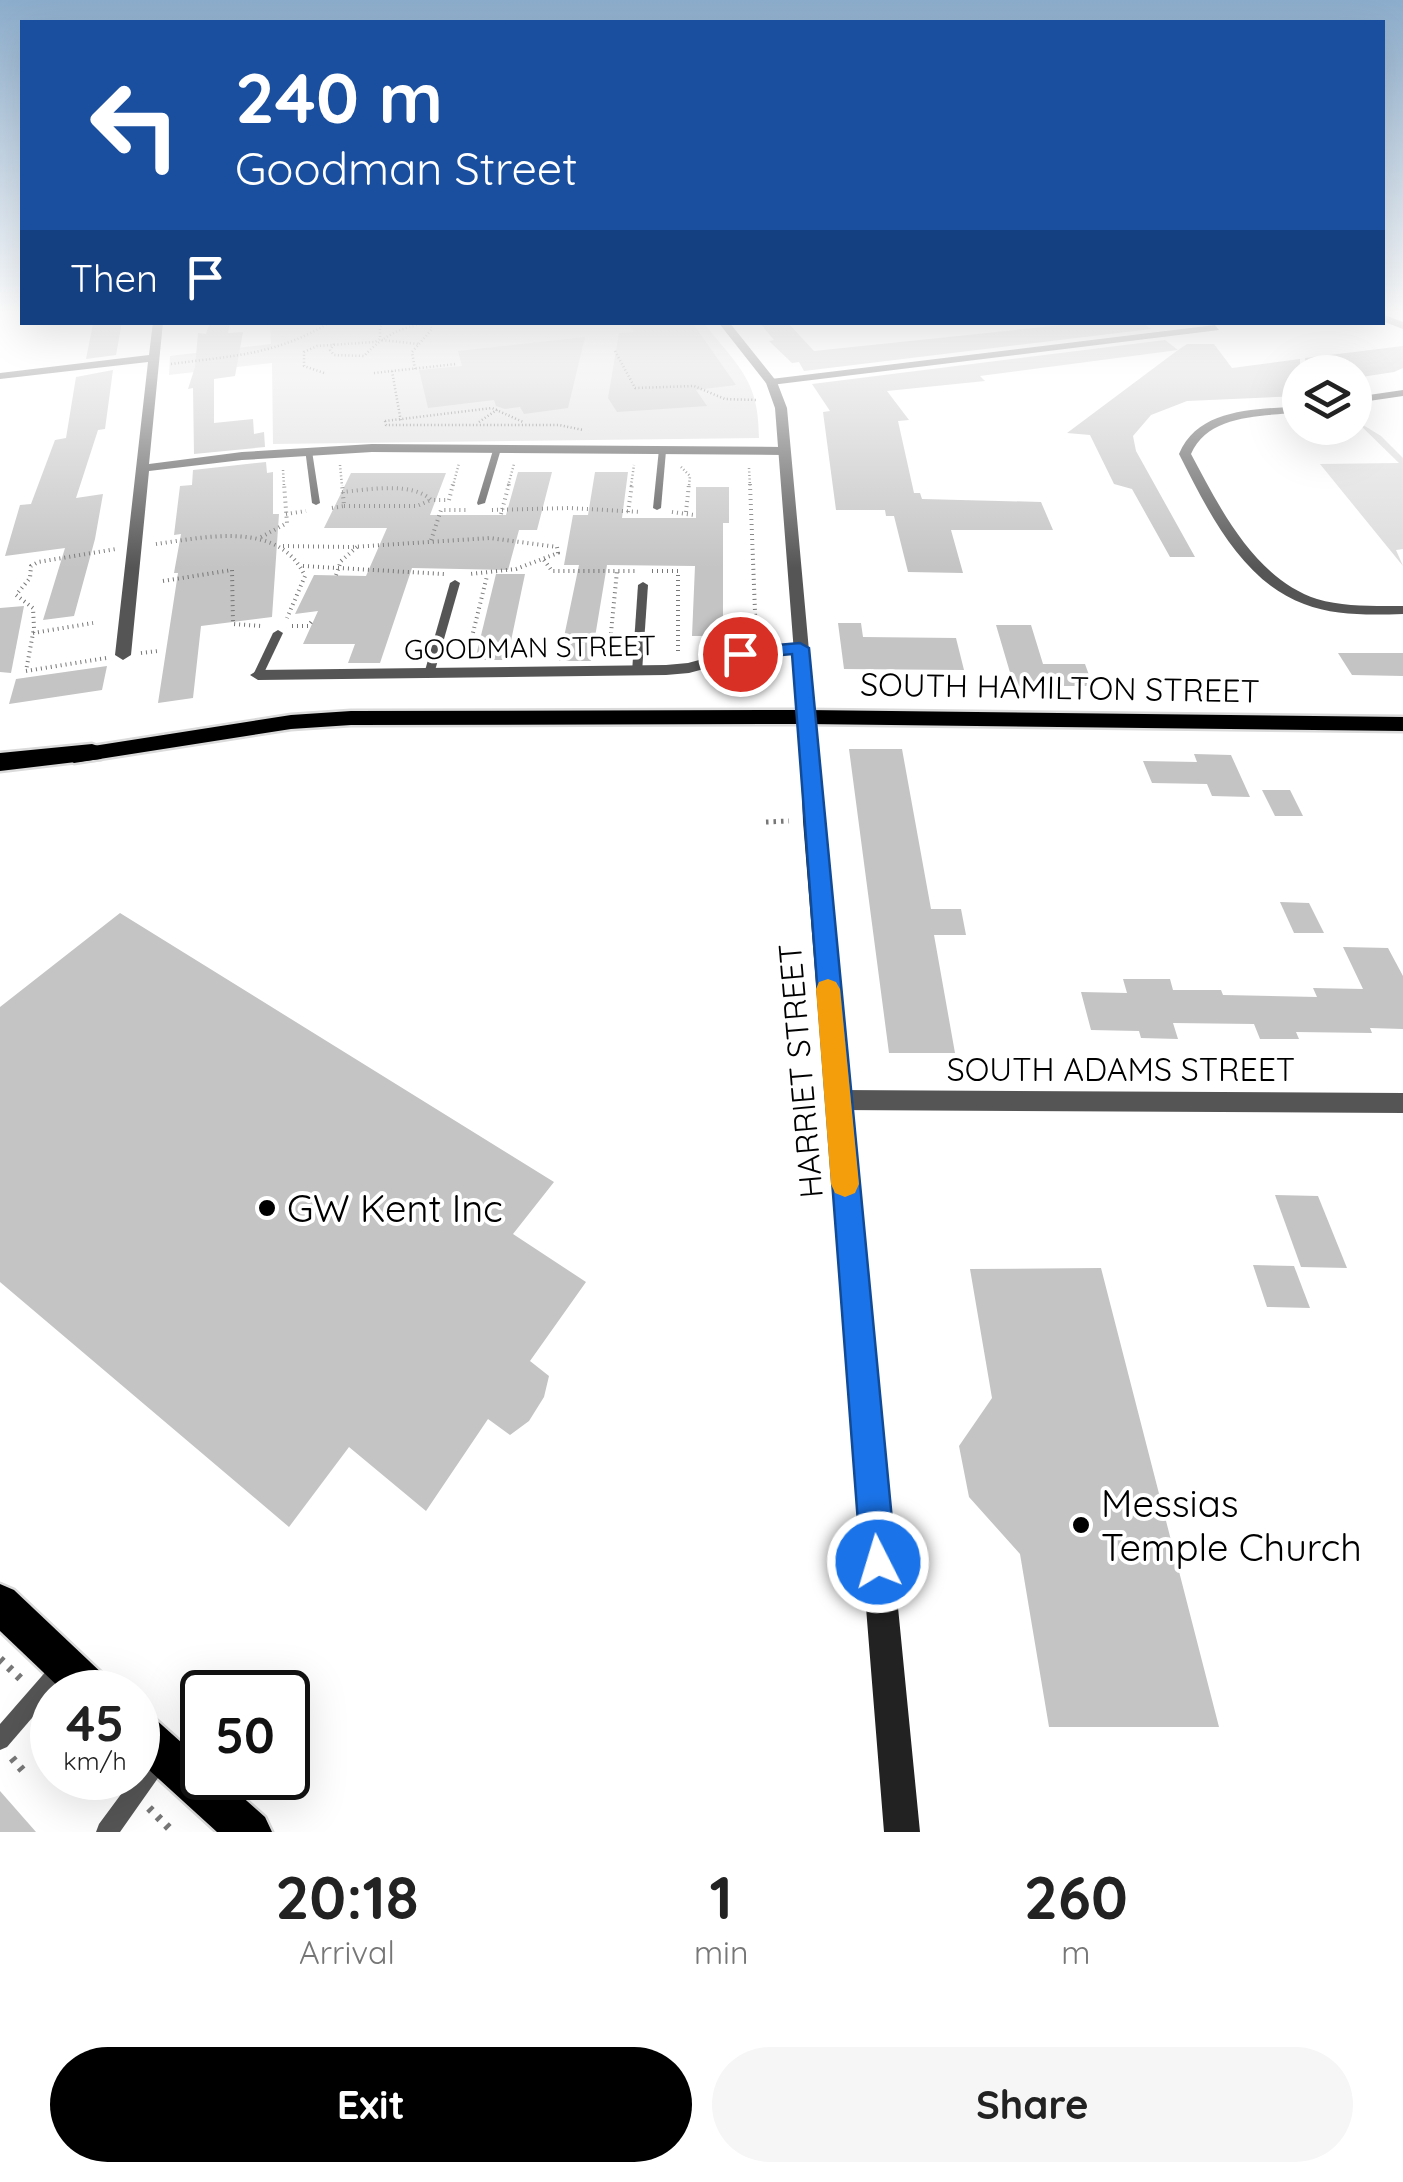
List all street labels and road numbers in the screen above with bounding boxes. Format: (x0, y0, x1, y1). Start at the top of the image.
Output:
street label: GOODMAN STREET (404, 627, 656, 667)
street label: SOUTH HAMILTON STREET (860, 664, 1260, 710)
street label: HARRIET STREET (769, 942, 831, 1200)
street label: SOUTH ADAMS STREET (947, 1049, 1295, 1089)

